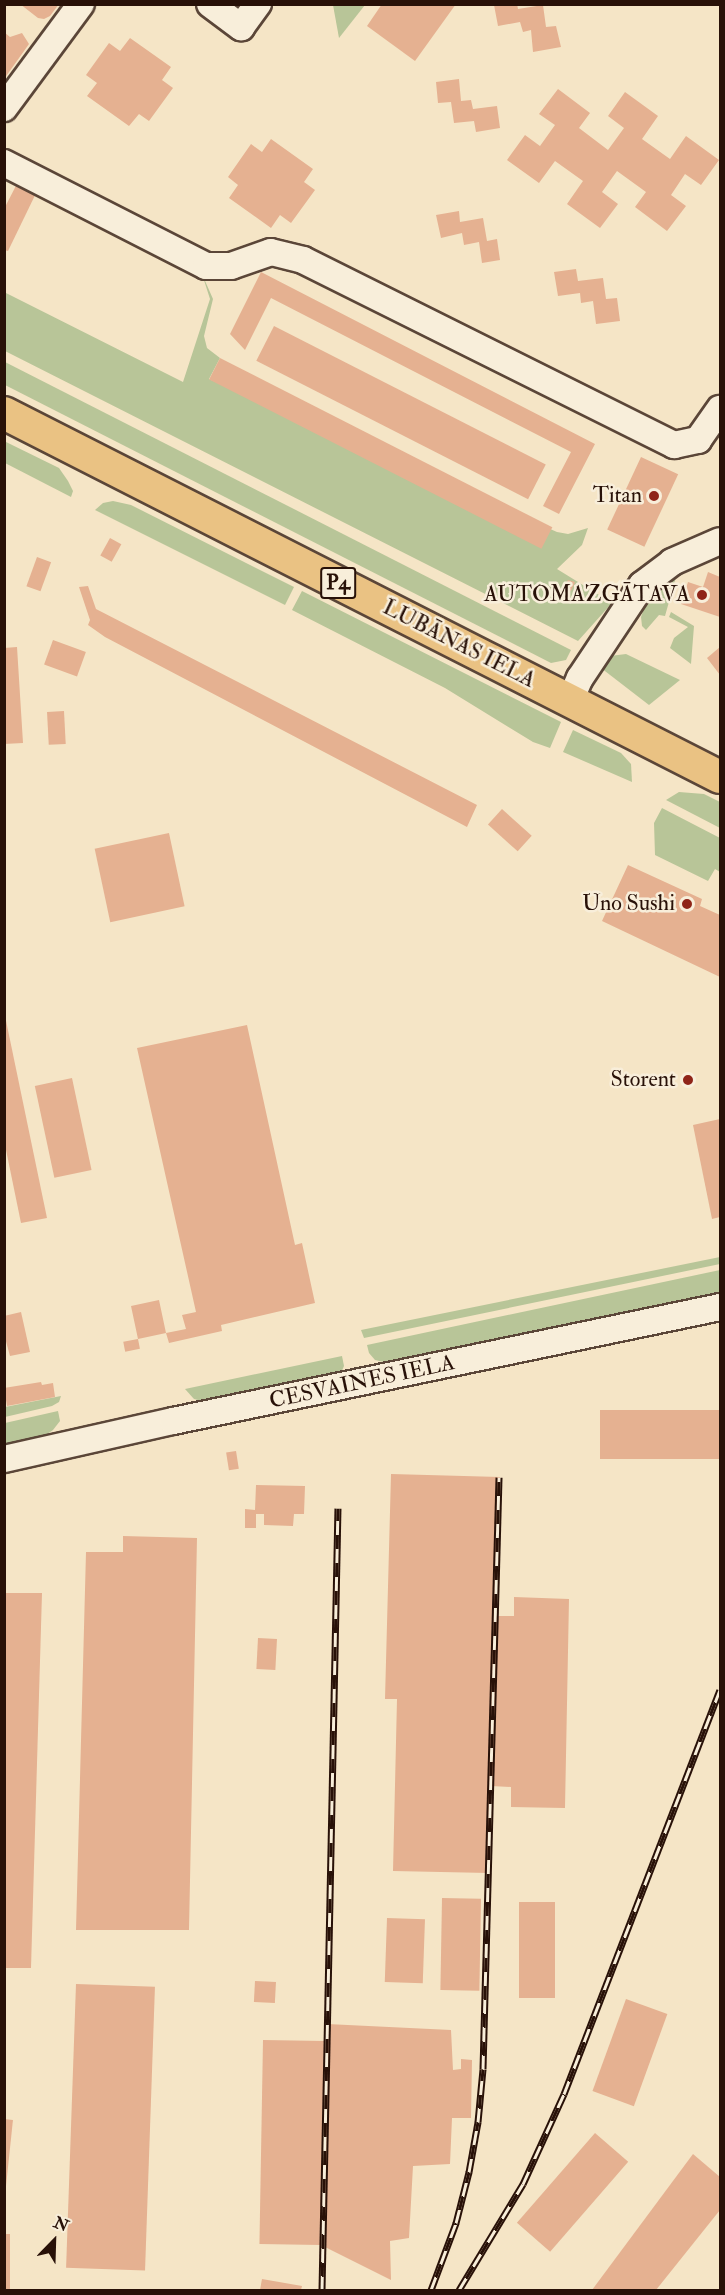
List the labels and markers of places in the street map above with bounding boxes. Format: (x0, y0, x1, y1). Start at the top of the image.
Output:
place label: Titan (593, 483, 642, 509)
marker: Titan (647, 489, 661, 503)
place label: AUTOMAZGĀTAVA (484, 582, 690, 608)
marker: AUTOMAZGĀTAVA (695, 588, 709, 602)
place label: Uno Sushi (582, 891, 675, 917)
marker: Uno Sushi (680, 897, 694, 911)
place label: Storent (610, 1067, 676, 1093)
marker: Storent (681, 1073, 695, 1087)

